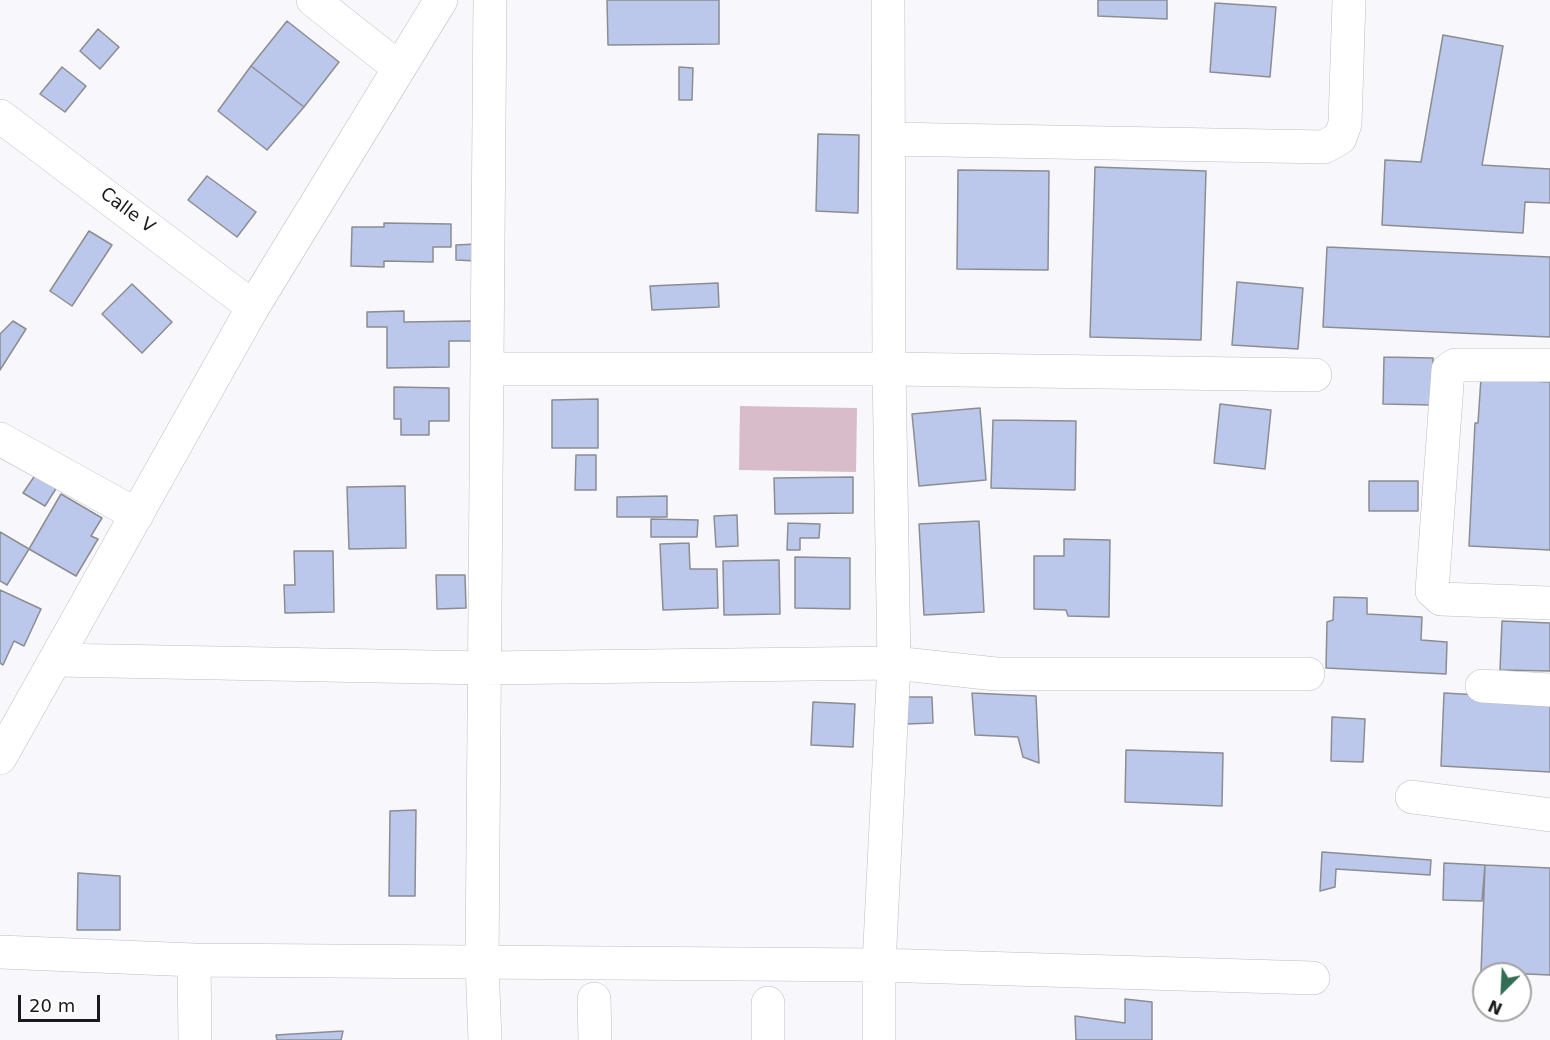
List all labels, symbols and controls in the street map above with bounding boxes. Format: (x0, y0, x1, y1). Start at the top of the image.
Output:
street label: Calle V (95, 184, 159, 238)
north arrow (1472, 962, 1532, 1022)
scale bar (21, 983, 104, 1021)
text: 20 m (29, 995, 75, 1016)
text: N (1485, 996, 1505, 1018)

